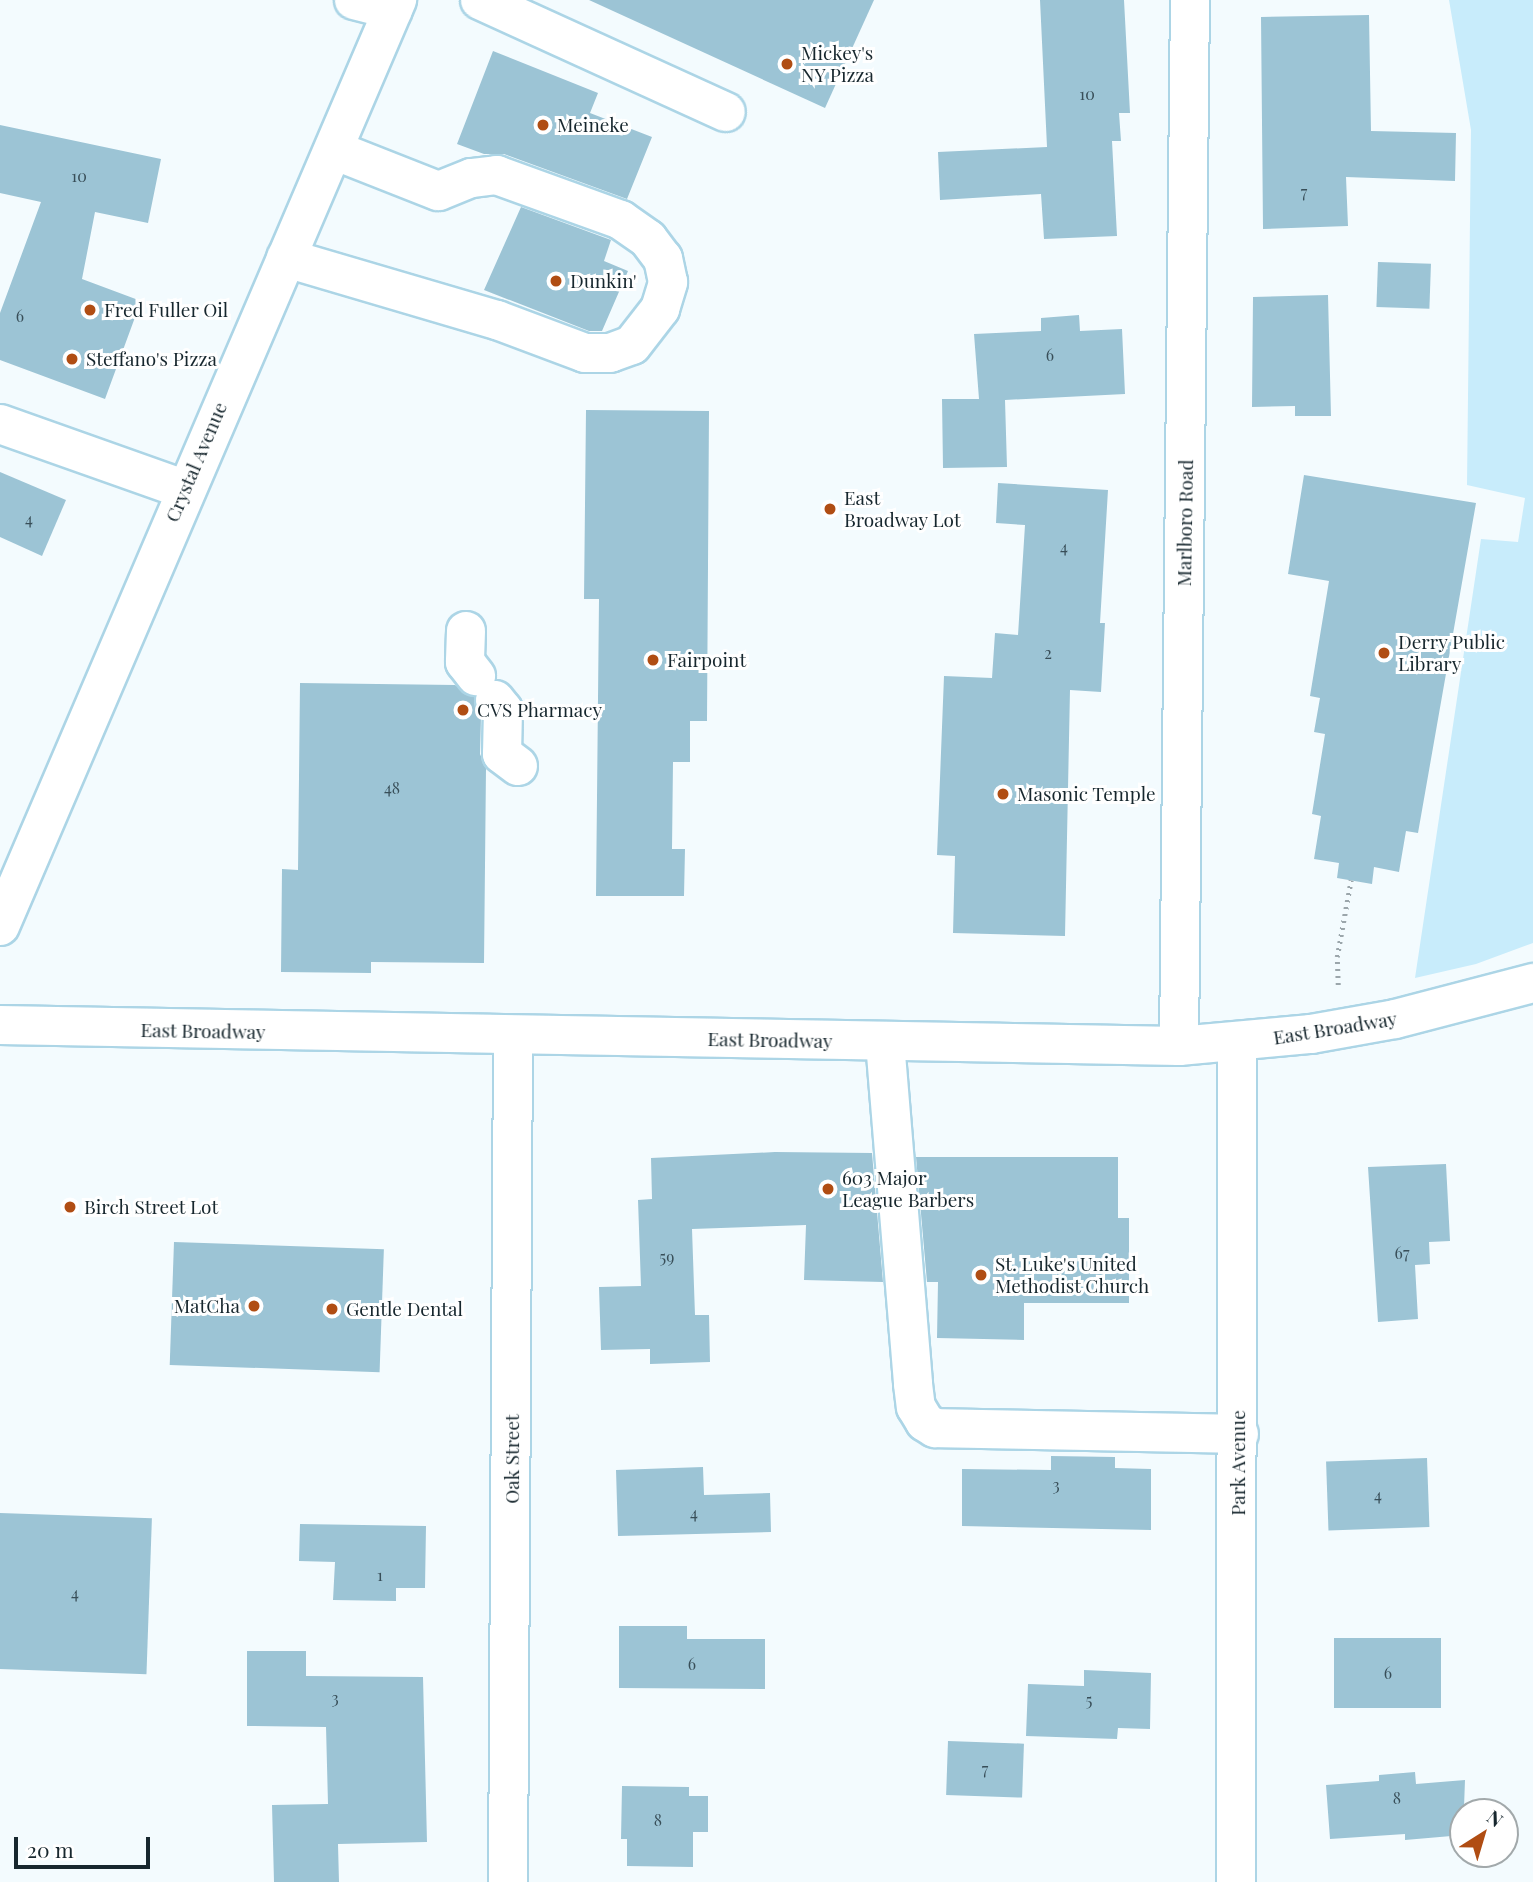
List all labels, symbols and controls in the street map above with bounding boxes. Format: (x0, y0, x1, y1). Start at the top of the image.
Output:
place label: Mickey's NY Pizza (801, 42, 875, 86)
marker: Mickey's NY Pizza (779, 56, 795, 72)
house number: 10 (1079, 84, 1095, 104)
place label: Meineke (557, 114, 629, 136)
marker: Meineke (535, 117, 551, 133)
house number: 10 (71, 166, 87, 186)
house number: 7 (1301, 182, 1307, 202)
place label: Dunkin' (570, 270, 637, 292)
marker: Dunkin' (548, 273, 564, 289)
place label: Fred Fuller Oil (104, 299, 229, 321)
marker: Fred Fuller Oil (82, 302, 98, 318)
house number: 6 (16, 306, 24, 326)
house number: 6 (1046, 345, 1054, 365)
place label: Steffano's Pizza (86, 348, 217, 370)
marker: Steffano's Pizza (64, 351, 80, 367)
street label: Crystal Avenue (160, 398, 232, 526)
street label: Marlboro Road (1172, 459, 1198, 587)
place label: East Broadway Lot (844, 487, 961, 531)
marker: East Broadway Lot (822, 501, 838, 517)
house number: 4 (25, 509, 33, 529)
house number: 4 (1060, 537, 1068, 557)
place label: Derry Public Library (1398, 631, 1505, 675)
house number: 2 (1044, 643, 1052, 663)
marker: Derry Public Library (1376, 645, 1392, 661)
place label: Fairpoint (667, 649, 746, 671)
marker: Fairpoint (645, 652, 661, 668)
place label: CVS Pharmacy (477, 699, 602, 721)
marker: CVS Pharmacy (455, 702, 471, 718)
house number: 48 (384, 778, 400, 798)
place label: Masonic Temple (1017, 783, 1156, 805)
marker: Masonic Temple (995, 786, 1011, 802)
street label: East Broadway (1271, 1007, 1399, 1049)
street label: East Broadway (140, 1019, 266, 1043)
street label: East Broadway (707, 1028, 833, 1052)
place label: 603 Major League Barbers (842, 1167, 974, 1211)
marker: 603 Major League Barbers (820, 1181, 836, 1197)
place label: Birch Street Lot (84, 1196, 219, 1218)
marker: Birch Street Lot (62, 1199, 78, 1215)
house number: 67 (1395, 1243, 1409, 1263)
house number: 59 (660, 1247, 674, 1267)
place label: St. Luke's United Methodist Church (995, 1253, 1149, 1297)
marker: St. Luke's United Methodist Church (973, 1267, 989, 1283)
place label: MatCha (174, 1295, 240, 1317)
marker: MatCha (246, 1298, 262, 1314)
place label: Gentle Dental (346, 1298, 463, 1320)
marker: Gentle Dental (324, 1301, 340, 1317)
street label: Park Avenue (1227, 1410, 1249, 1516)
street label: Oak Street (501, 1414, 523, 1504)
house number: 3 (1052, 1475, 1060, 1495)
house number: 4 (1374, 1485, 1382, 1505)
house number: 4 (690, 1503, 698, 1523)
house number: 1 (377, 1565, 383, 1585)
house number: 4 (71, 1583, 79, 1603)
house number: 6 (688, 1654, 696, 1674)
house number: 6 (1384, 1663, 1392, 1683)
house number: 3 (331, 1688, 339, 1708)
house number: 5 (1086, 1690, 1092, 1710)
house number: 7 (982, 1759, 988, 1779)
house number: 8 (1393, 1788, 1401, 1808)
north arrow (1449, 1798, 1519, 1868)
text: N (1482, 1803, 1509, 1832)
house number: 8 (654, 1810, 662, 1830)
scale bar (18, 1822, 154, 1866)
text: 20 m (27, 1835, 74, 1863)

